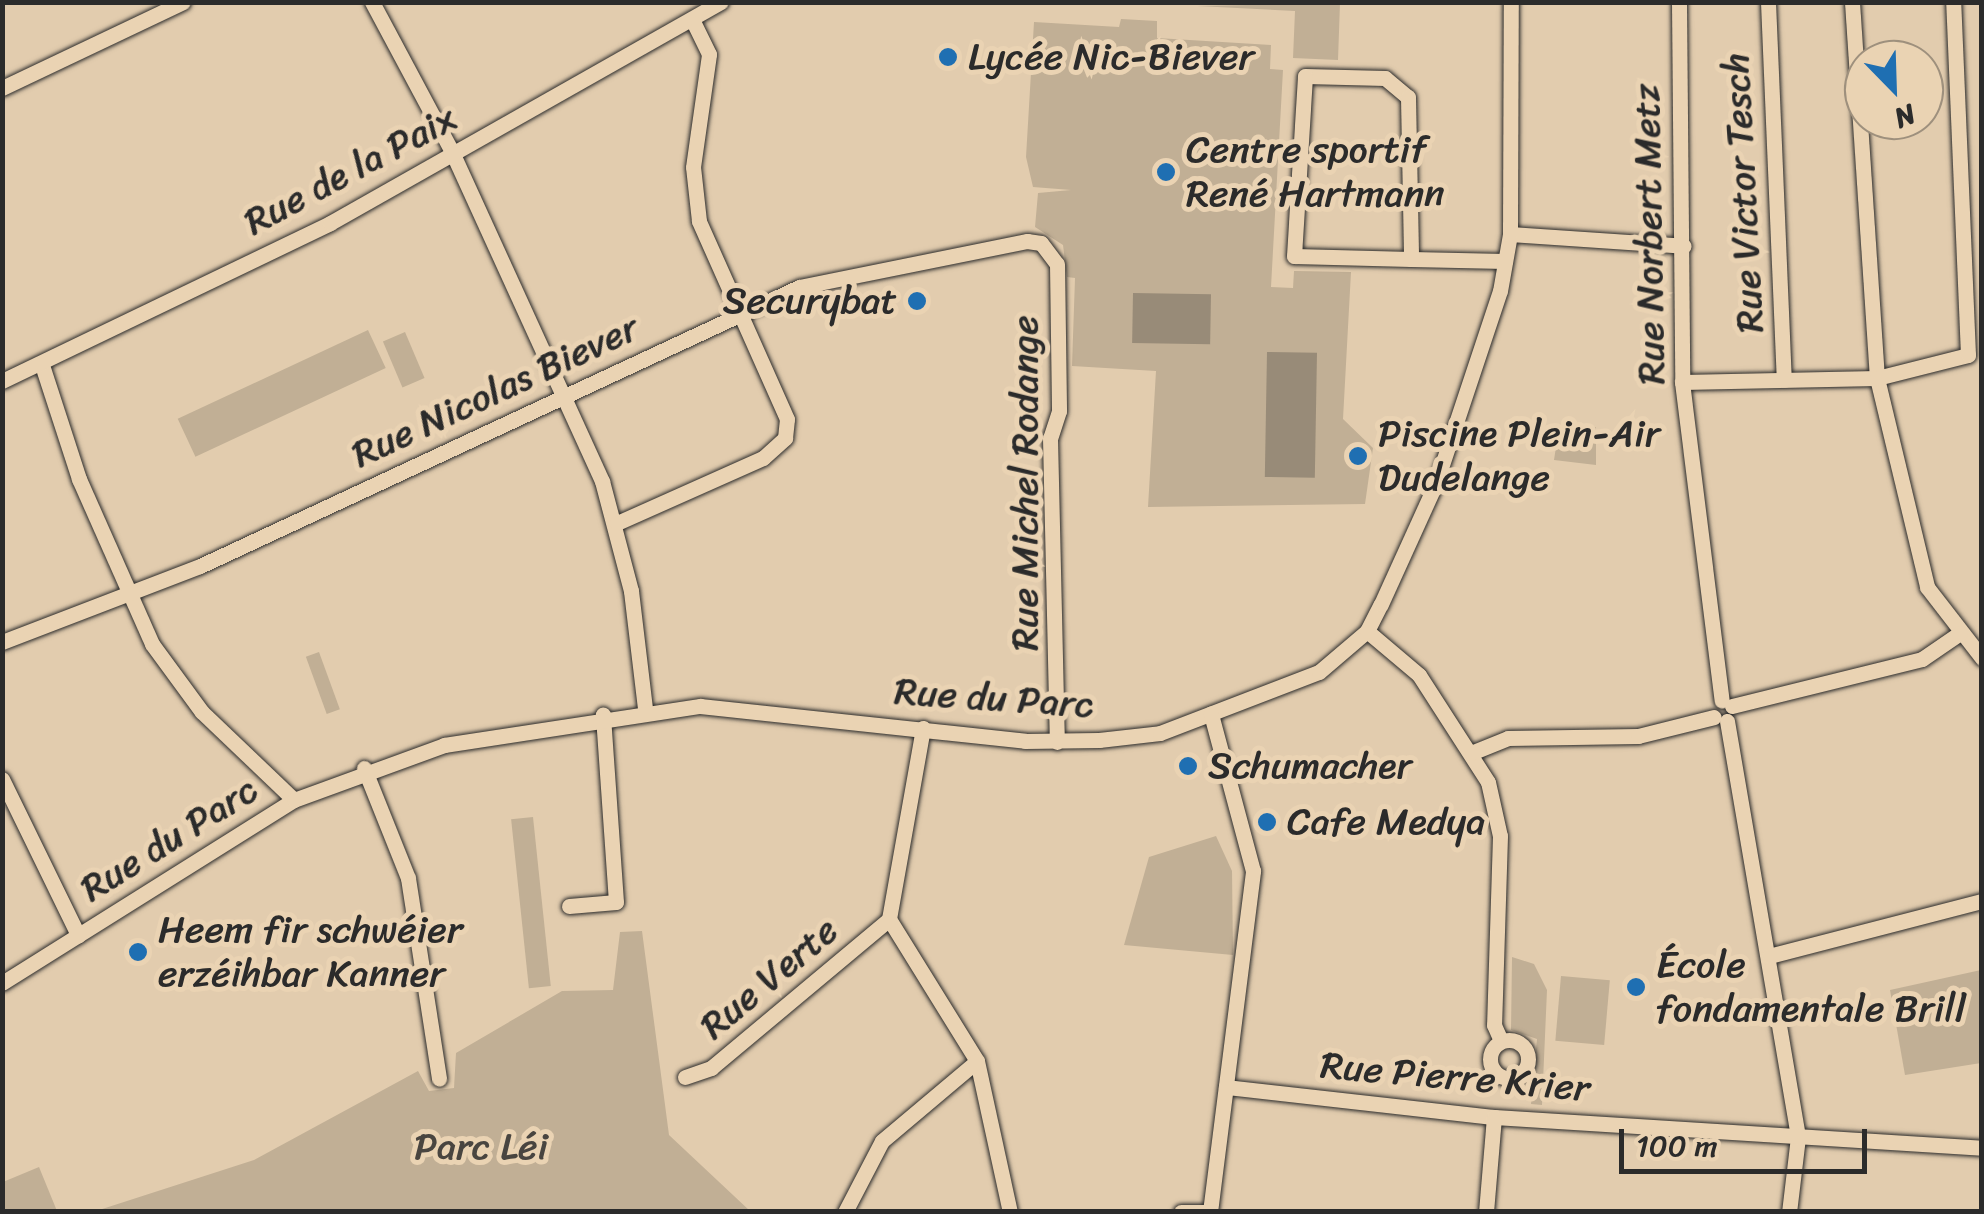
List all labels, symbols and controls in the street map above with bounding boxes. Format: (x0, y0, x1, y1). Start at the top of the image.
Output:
place label: Lycée Nic-Biever (968, 34, 1253, 80)
north arrow (1844, 40, 1944, 140)
marker: Lycée Nic-Biever (937, 46, 959, 68)
street label: Rue Victor Tesch (1713, 52, 1773, 334)
street label: Rue Norbert Metz (1624, 83, 1674, 385)
text: N (1887, 90, 1924, 143)
street label: Rue de la Paix (236, 95, 464, 245)
place label: Centre sportif René Hartmann (1186, 127, 1446, 216)
marker: Centre sportif René Hartmann (1155, 161, 1177, 183)
place label: Securybat (723, 278, 897, 324)
marker: Securybat (906, 290, 928, 312)
street label: Rue Nicolas Biever (345, 305, 645, 477)
street label: Rue Michel Rodange (1002, 317, 1048, 649)
place label: Piscine Plein-Air Dudelange (1378, 411, 1660, 500)
marker: Piscine Plein-Air Dudelange (1347, 445, 1369, 467)
street label: Rue du Parc (893, 668, 1095, 728)
place label: Schumacher (1208, 743, 1412, 789)
marker: Schumacher (1177, 755, 1199, 777)
street label: Rue du Parc (72, 767, 266, 911)
place label: Cafe Medya (1287, 799, 1485, 845)
marker: Cafe Medya (1256, 811, 1278, 833)
place label: Heem fir schwéier erzéihbar Kanner (158, 907, 464, 996)
street label: Rue Verte (692, 908, 846, 1048)
marker: Heem fir schwéier erzéihbar Kanner (127, 941, 149, 963)
place label: École fondamentale Brill (1656, 942, 1966, 1032)
marker: École fondamentale Brill (1625, 976, 1647, 998)
street label: Rue Pierre Krier (1319, 1043, 1591, 1111)
scale bar (1624, 1109, 1872, 1171)
text: 100 m (1636, 1119, 1718, 1173)
park label: Parc Léi (414, 1124, 548, 1170)

